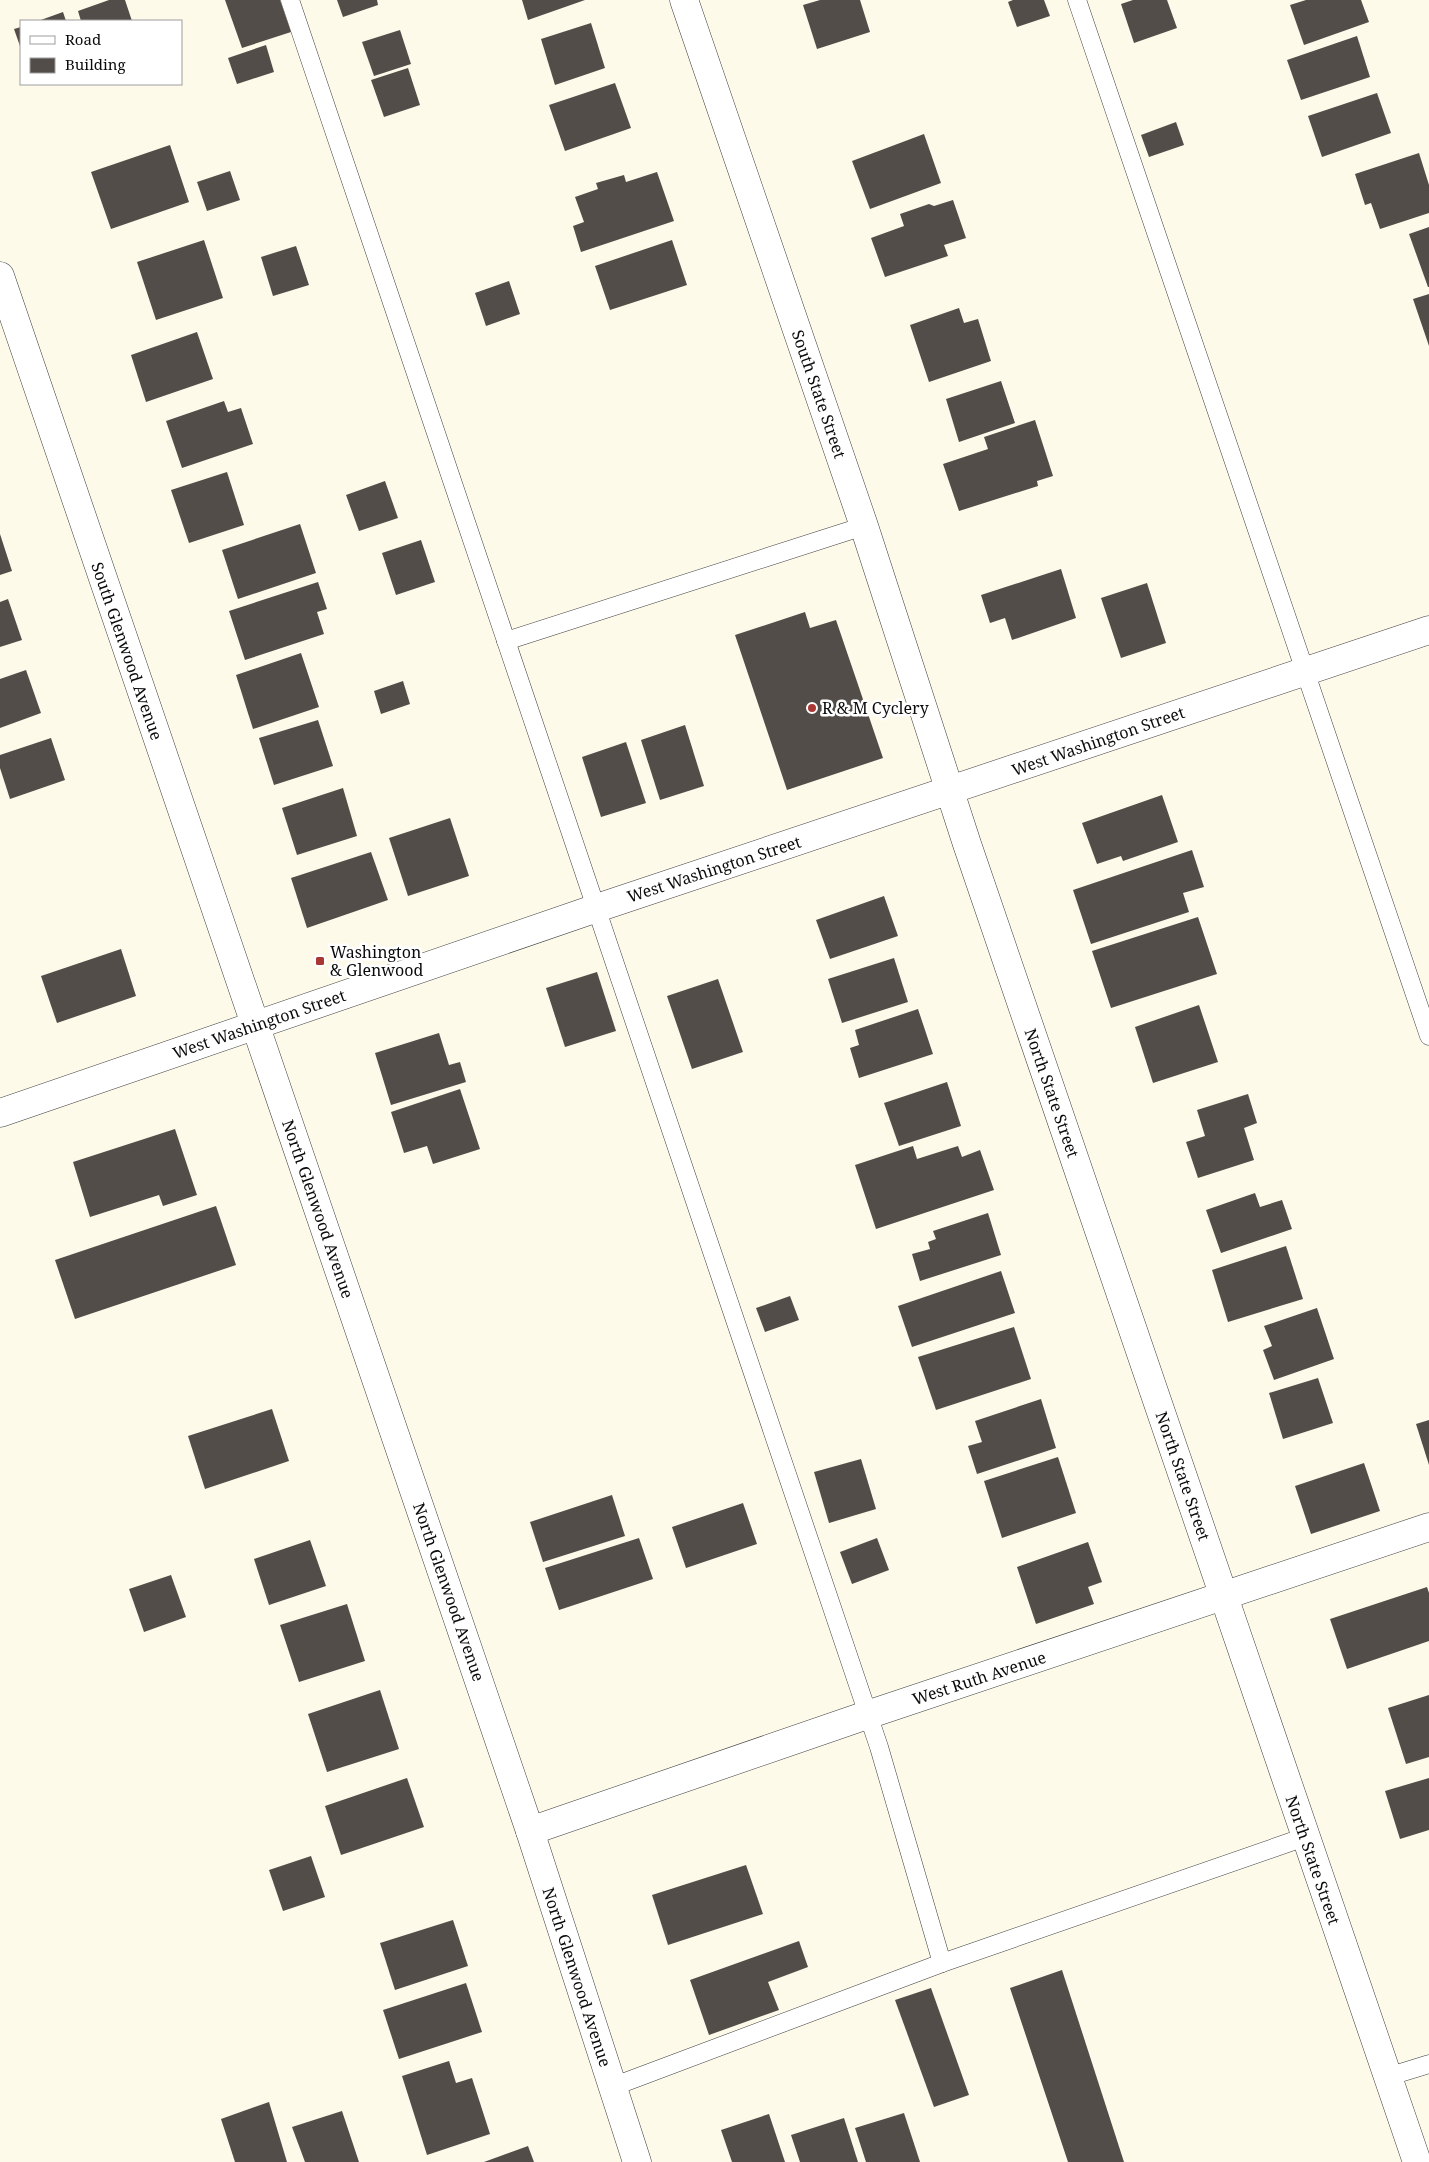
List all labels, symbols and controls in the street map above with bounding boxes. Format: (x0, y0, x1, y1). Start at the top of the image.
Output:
legend (20, 20, 182, 85)
text: Road (65, 29, 101, 49)
text: Building (65, 54, 126, 74)
street label: South State Street (787, 327, 851, 461)
street label: South Glenwood Avenue (86, 559, 168, 743)
place label: R & M Cyclery (822, 697, 930, 719)
street label: West Washington Street (1009, 701, 1188, 781)
marker: R & M Cyclery (806, 702, 818, 714)
street label: West Washington Street (624, 830, 804, 907)
place label: Washington & Glenwood (330, 941, 424, 981)
marker: Washington & Glenwood (314, 955, 326, 967)
street label: West Washington Street (170, 984, 349, 1064)
street label: North State Street (1020, 1025, 1085, 1161)
street label: North Glenwood Avenue (277, 1117, 359, 1301)
street label: North State Street (1151, 1408, 1216, 1544)
street label: North Glenwood Avenue (408, 1500, 490, 1684)
street label: West Ruth Avenue (909, 1646, 1049, 1710)
street label: North State Street (1281, 1792, 1346, 1928)
street label: North Glenwood Avenue (538, 1884, 616, 2070)

